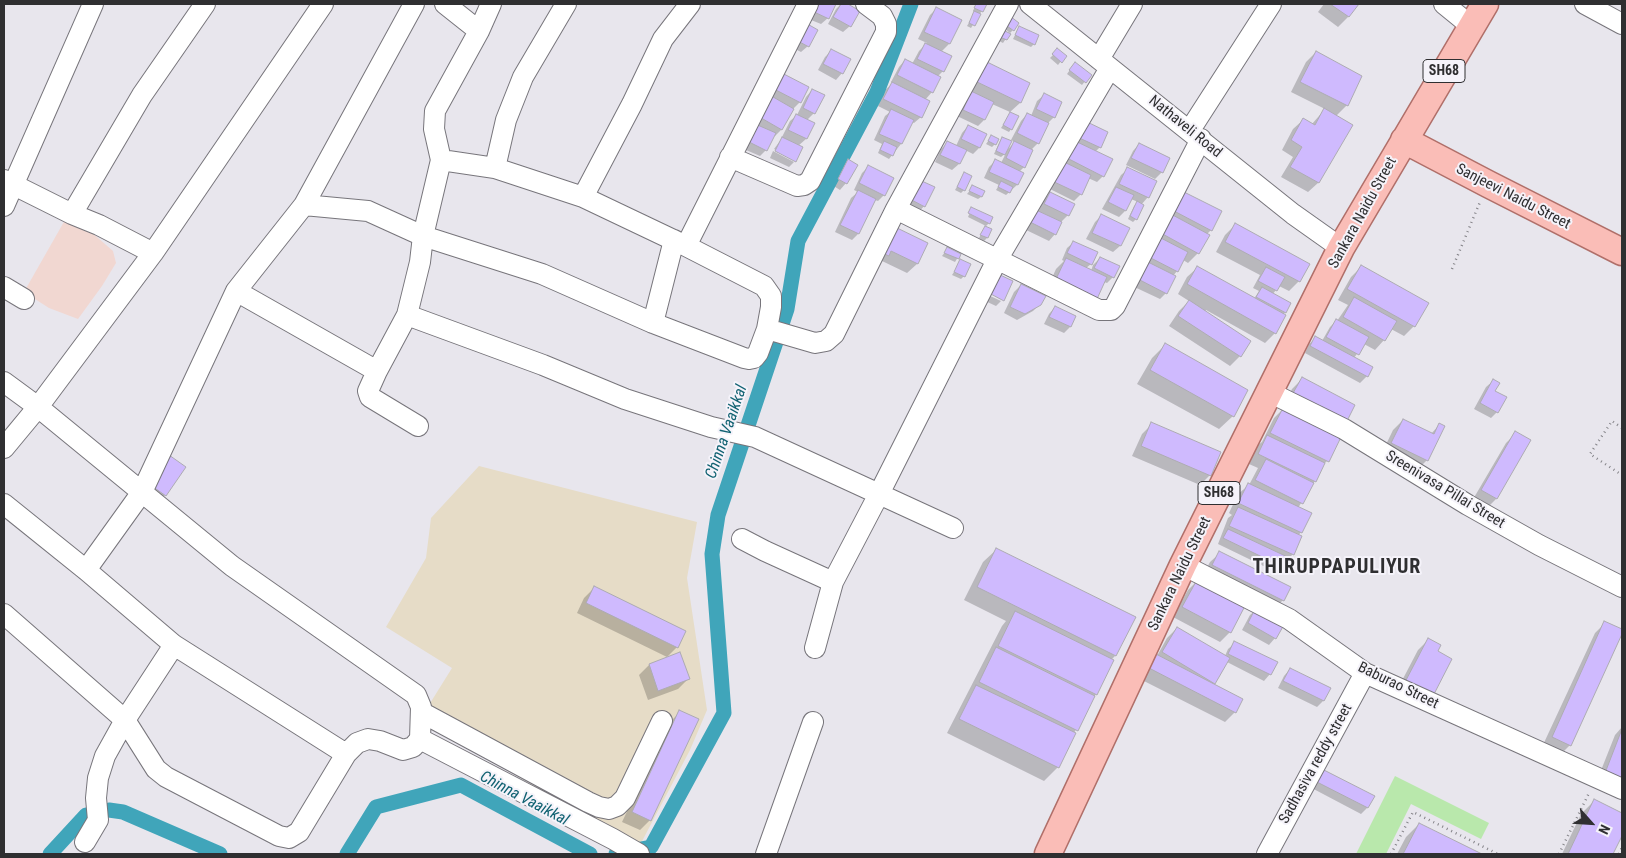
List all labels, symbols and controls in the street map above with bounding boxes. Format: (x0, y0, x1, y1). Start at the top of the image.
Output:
road number: SH68 (1423, 59, 1465, 82)
street label: Nathaveli Road (1145, 92, 1225, 162)
street label: Sankara Naidu Street (1325, 154, 1401, 272)
street label: Sanjeevi Naidu Street (1453, 160, 1573, 234)
water label: Chinna Vaaikkal (702, 383, 752, 481)
street label: Sreenivasa Pillai Street (1382, 447, 1508, 533)
road number: SH68 (1198, 482, 1240, 504)
street label: Sankara Naidu Street (1145, 514, 1215, 634)
district label: THIRUPPAPULIYUR (1251, 556, 1423, 580)
street label: Baburao Street (1355, 659, 1441, 713)
street label: Sadhasiva reddy street (1276, 701, 1356, 827)
water label: Chinna Vaaikkal (476, 768, 572, 830)
north arrow (1566, 798, 1616, 848)
text: N (1595, 822, 1614, 837)

